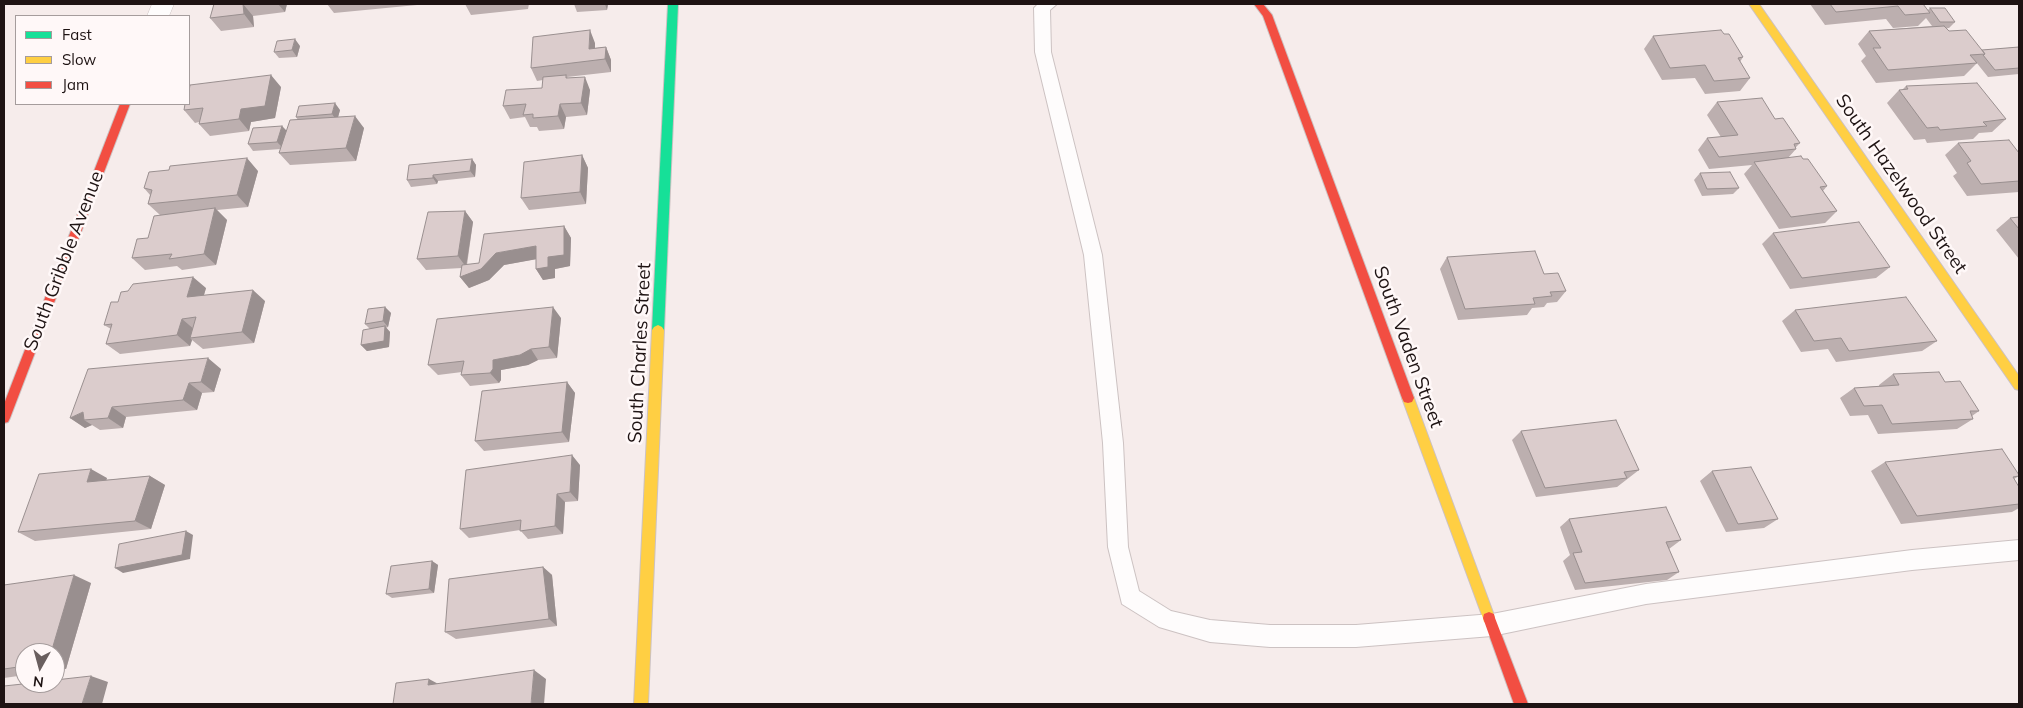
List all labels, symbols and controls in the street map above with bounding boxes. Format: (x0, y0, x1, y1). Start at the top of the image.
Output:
legend (15, 15, 190, 105)
text: Fast (62, 25, 92, 44)
text: Slow (62, 50, 96, 69)
text: Jam (62, 75, 89, 94)
street label: South Hazelwood Street (1830, 90, 1972, 278)
street label: South Gribble Avenue (19, 168, 109, 354)
street label: South Charles Street (624, 262, 656, 444)
street label: South Vaden Street (1368, 263, 1448, 431)
north arrow (15, 643, 65, 693)
text: N (32, 672, 45, 691)

